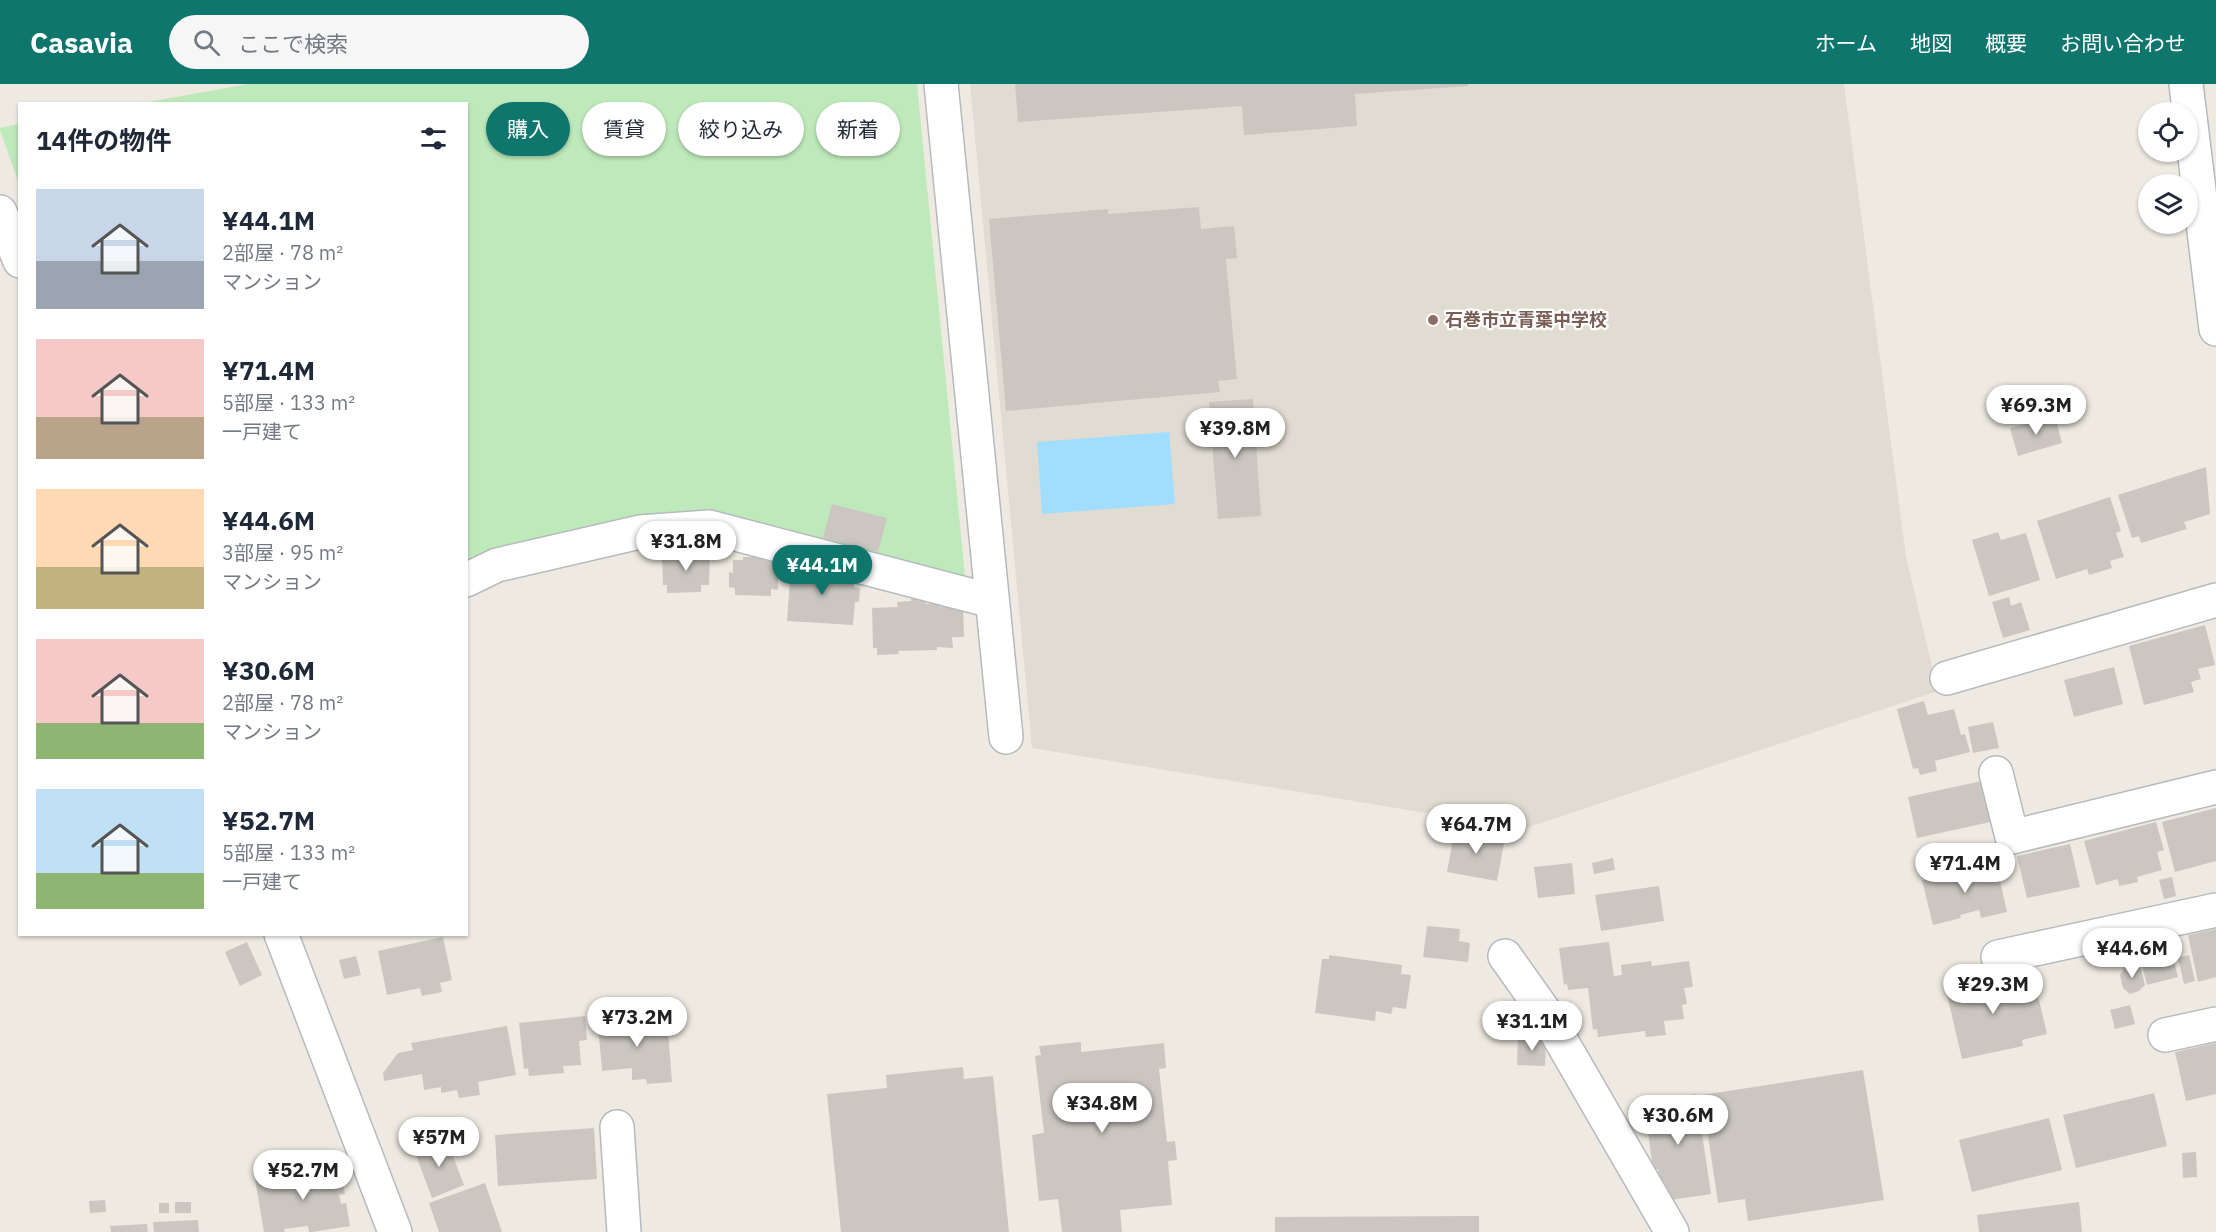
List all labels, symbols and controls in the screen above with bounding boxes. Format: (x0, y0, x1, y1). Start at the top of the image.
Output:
search box (169, 15, 589, 69)
text: Casavia (30, 24, 133, 61)
icon: search (190, 26, 223, 59)
text: ここで検索 (238, 29, 348, 58)
text: ホーム (1815, 29, 1877, 57)
text: 地図 (1910, 29, 1952, 57)
text: 概要 (1985, 29, 2027, 57)
text: お問い合わせ (2060, 29, 2186, 57)
chip: 購入 (486, 102, 570, 156)
chip: 賃貸 (582, 102, 666, 156)
chip: 絞り込み (678, 102, 804, 156)
chip: 新着 (816, 102, 900, 156)
map controls (2138, 102, 2198, 234)
button: locate (2138, 102, 2198, 162)
icon: filters (417, 122, 450, 155)
text: 14件の物件 (36, 123, 171, 157)
button: layers (2138, 174, 2198, 234)
text: ¥44.1M (222, 203, 315, 237)
icon: home (84, 213, 156, 285)
text: 2部屋 · 78 m² (222, 239, 343, 266)
text: マンション (222, 268, 322, 295)
place label: 石巻市立青葉中学校 (1445, 308, 1607, 331)
marker: 石巻市立青葉中学校 (1426, 313, 1440, 327)
text: ¥71.4M (222, 353, 315, 387)
icon: home (84, 363, 156, 435)
pin: ¥69.3M (1987, 385, 2085, 436)
text: 5部屋 · 133 m² (222, 389, 355, 416)
text: ¥69.3M (2000, 391, 2072, 418)
pin: ¥39.8M (1186, 408, 1284, 459)
text: ¥39.8M (1199, 414, 1271, 441)
text: 一戸建て (222, 418, 302, 445)
text: ¥44.6M (222, 503, 315, 537)
icon: home (84, 513, 156, 585)
pin: ¥31.8M (637, 521, 735, 572)
text: ¥31.8M (650, 527, 722, 554)
text: 3部屋 · 95 m² (222, 539, 343, 566)
pin: ¥44.1M (773, 545, 871, 596)
text: ¥44.1M (786, 551, 858, 578)
text: マンション (222, 568, 322, 595)
text: ¥30.6M (222, 653, 315, 687)
icon: home (84, 663, 156, 735)
text: 2部屋 · 78 m² (222, 689, 343, 716)
text: マンション (222, 718, 322, 745)
text: ¥52.7M (222, 803, 315, 837)
pin: ¥64.7M (1427, 804, 1525, 855)
text: ¥64.7M (1440, 810, 1512, 837)
icon: home (84, 813, 156, 885)
text: 5部屋 · 133 m² (222, 839, 355, 866)
pin: ¥71.4M (1916, 843, 2014, 894)
text: ¥71.4M (1929, 849, 2001, 876)
text: 一戸建て (222, 868, 302, 895)
pin: ¥44.6M (2083, 928, 2181, 979)
text: ¥44.6M (2096, 934, 2168, 961)
pin: ¥29.3M (1944, 964, 2042, 1015)
text: ¥29.3M (1957, 970, 2029, 997)
pin: ¥73.2M (588, 997, 686, 1048)
pin: ¥31.1M (1483, 1001, 1581, 1052)
text: ¥73.2M (601, 1003, 673, 1030)
text: ¥31.1M (1496, 1007, 1568, 1034)
pin: ¥34.8M (1053, 1083, 1151, 1134)
text: ¥34.8M (1066, 1089, 1138, 1116)
pin: ¥30.6M (1629, 1095, 1727, 1146)
text: ¥30.6M (1642, 1101, 1714, 1128)
pin: ¥57M (403, 1117, 475, 1168)
text: ¥57M (412, 1123, 466, 1150)
pin: ¥52.7M (254, 1150, 352, 1201)
text: ¥52.7M (267, 1156, 339, 1183)

